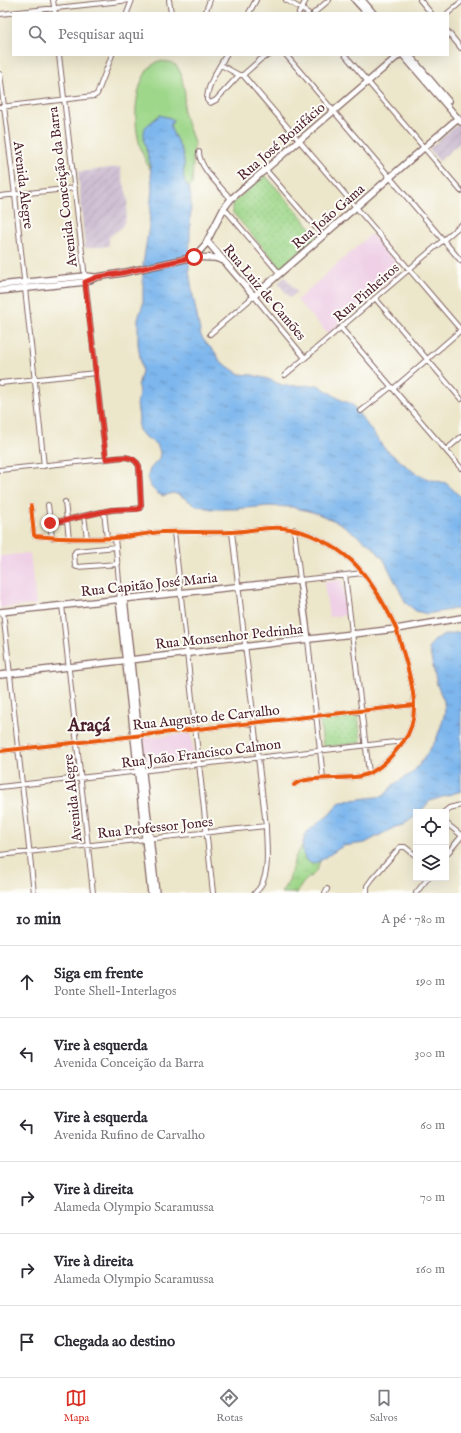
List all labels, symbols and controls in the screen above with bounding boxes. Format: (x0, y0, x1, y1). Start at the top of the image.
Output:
search box (12, 12, 449, 56)
icon: search (26, 23, 48, 45)
text: Pesquisar aqui (58, 25, 144, 44)
street label: Rua José Bonifácio (234, 98, 330, 185)
street label: Avenida Conceição da Barra (44, 105, 82, 269)
street label: Avenida Alegre (9, 139, 37, 231)
street label: Rua João Gama (289, 180, 369, 253)
street label: Rua Luiz de Camões (219, 241, 310, 344)
route start (185, 248, 203, 266)
street label: Rua Pinheiros (330, 259, 403, 326)
route end (41, 514, 59, 532)
street label: Rua Capitão José Maria (80, 569, 219, 601)
street label: Rua Monsenhor Pedrinha (154, 620, 305, 654)
street label: Rua Augusto de Carvalho (132, 701, 281, 735)
district label: Araçá (67, 715, 111, 738)
street label: Rua João Francisco Calmon (120, 735, 283, 773)
street label: Avenida Alegre (59, 752, 87, 844)
map controls (413, 809, 449, 881)
button: locate (413, 809, 449, 845)
street label: Rua Professor Jones (96, 813, 214, 843)
button: layers (413, 845, 449, 881)
text: 10 min (16, 909, 61, 930)
text: A pé · 780 m (381, 911, 445, 928)
text: Siga em frente (54, 964, 143, 983)
icon: ahead (16, 971, 38, 993)
text: 190 m (415, 973, 445, 990)
text: Ponte Shell-Interlagos (54, 983, 177, 1000)
text: Vire à esquerda (54, 1036, 147, 1055)
icon: left (16, 1043, 38, 1065)
text: 300 m (414, 1045, 445, 1062)
text: Avenida Conceição da Barra (54, 1055, 204, 1072)
text: Vire à esquerda (54, 1108, 147, 1127)
icon: left (16, 1115, 38, 1137)
text: 60 m (420, 1117, 445, 1134)
text: Avenida Rufino de Carvalho (54, 1127, 205, 1144)
text: Vire à direita (54, 1180, 133, 1199)
icon: right (16, 1187, 38, 1209)
text: 70 m (420, 1189, 445, 1206)
text: Alameda Olympio Scaramussa (54, 1199, 214, 1216)
text: Vire à direita (54, 1252, 133, 1271)
icon: right (16, 1259, 38, 1281)
text: 160 m (415, 1261, 445, 1278)
text: Alameda Olympio Scaramussa (54, 1271, 214, 1288)
icon: arrive (16, 1331, 38, 1353)
text: Chegada ao destino (54, 1332, 175, 1351)
tab: Mapa (63, 1387, 89, 1425)
tab: Rotas (216, 1387, 243, 1425)
tab: Salvos (370, 1387, 398, 1425)

